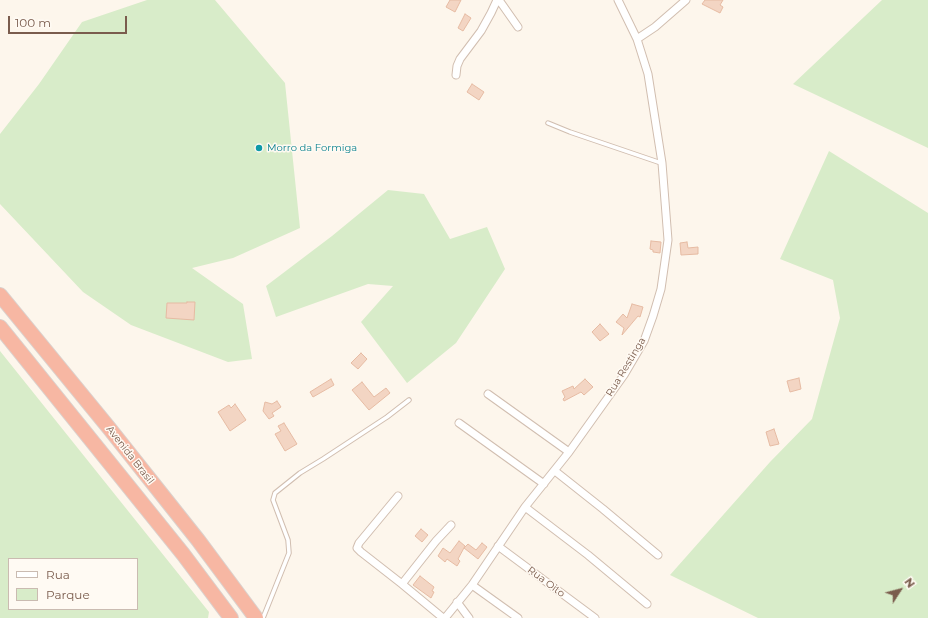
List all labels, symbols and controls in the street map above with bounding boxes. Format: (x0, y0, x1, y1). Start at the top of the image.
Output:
scale bar (10, 8, 129, 34)
text: 100 m (15, 15, 51, 30)
place label: Morro da Formiga (267, 142, 357, 154)
marker: Morro da Formiga (254, 143, 264, 153)
street label: Rua Restinga (604, 335, 648, 399)
street label: Avenida Brasil (104, 424, 156, 486)
legend (8, 558, 138, 610)
street label: Rua Oito (525, 564, 567, 600)
text: Rua (46, 567, 70, 582)
north arrow (880, 570, 920, 610)
text: N (901, 575, 918, 591)
text: Parque (46, 587, 90, 602)

